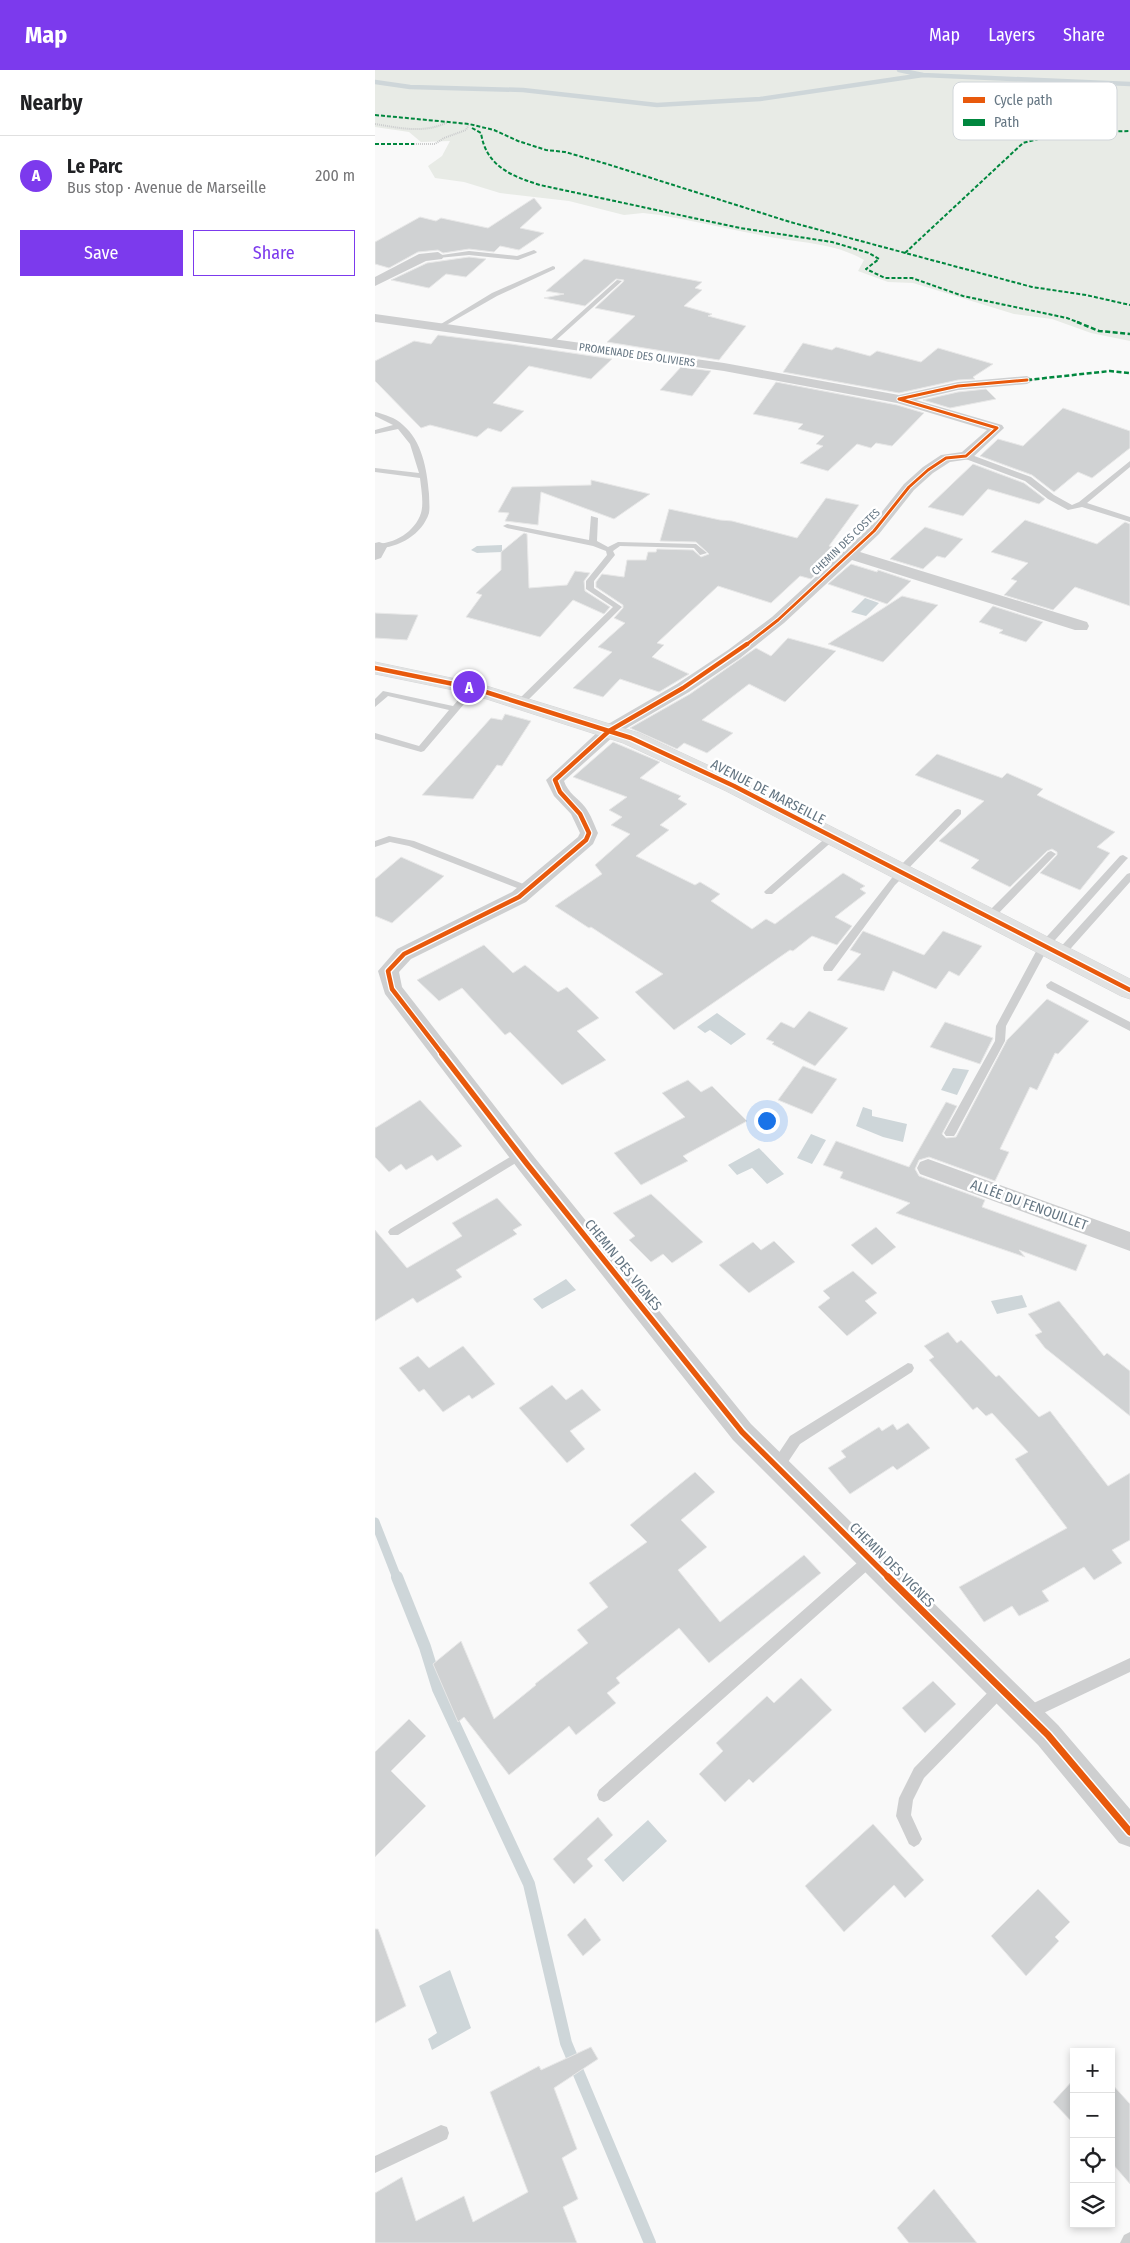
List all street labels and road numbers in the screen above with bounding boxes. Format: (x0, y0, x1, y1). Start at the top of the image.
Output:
street label: PROMENADE DES OLIVIERS (578, 340, 696, 370)
street label: CHEMIN DES COSTES (809, 506, 883, 578)
street label: AVENUE DE MARSEILLE (708, 756, 829, 828)
street label: ALLÉE DU FENOUILLET (968, 1175, 1091, 1234)
street label: CHEMIN DES VIGNES (581, 1216, 665, 1314)
street label: CHEMIN DES VIGNES (846, 1519, 938, 1611)

